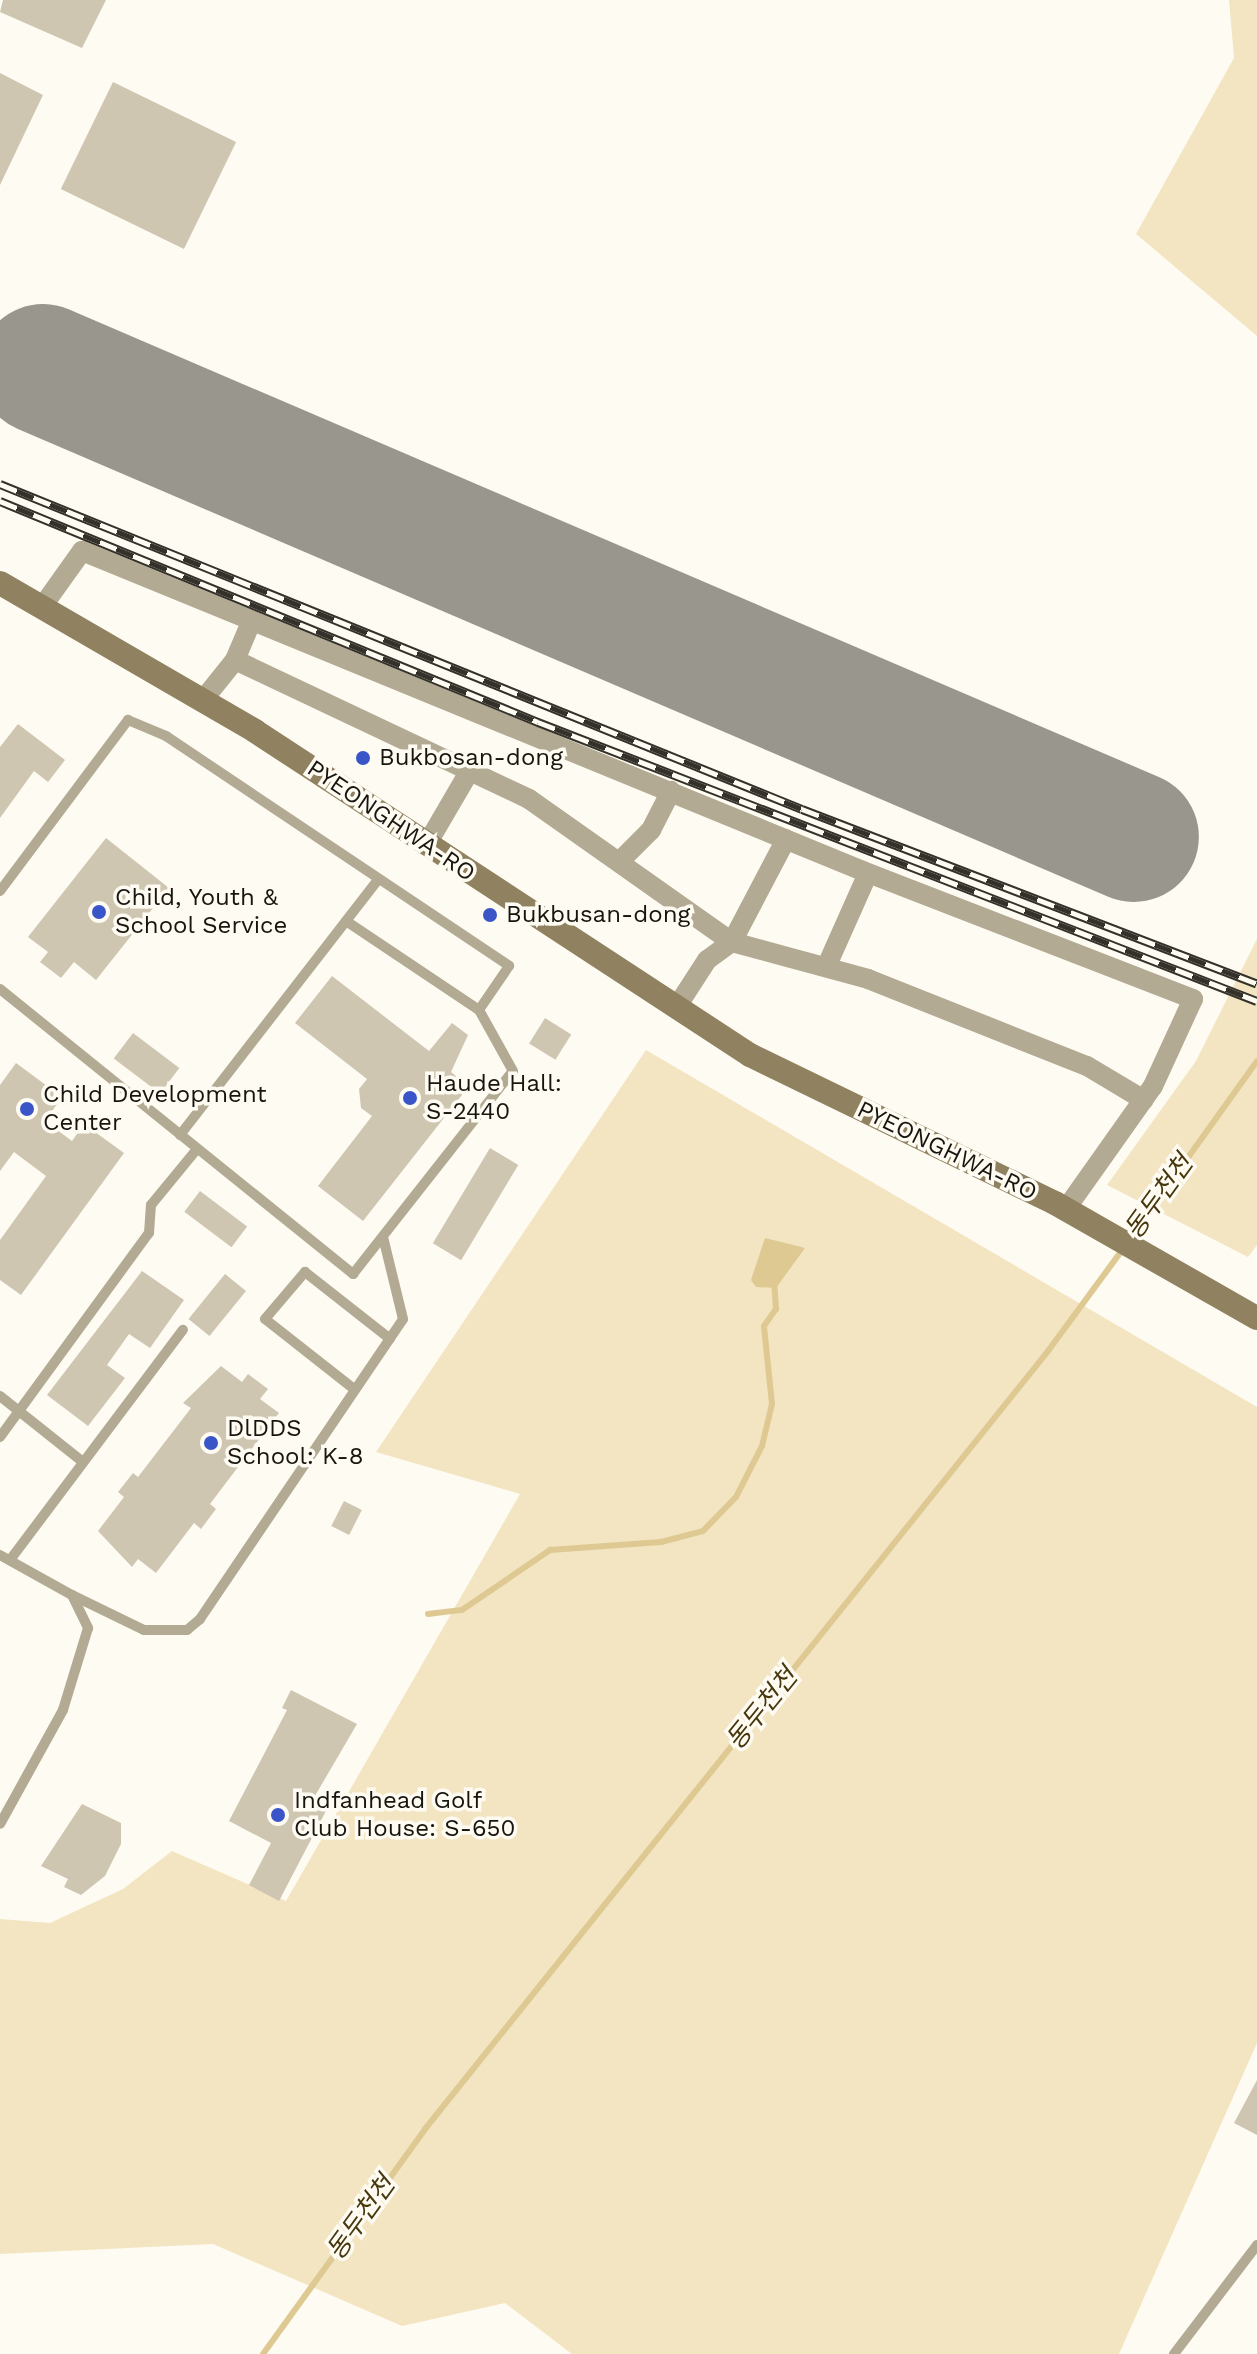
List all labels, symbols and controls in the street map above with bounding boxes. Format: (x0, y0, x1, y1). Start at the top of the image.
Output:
place label: Bukbosan-dong (379, 744, 563, 772)
marker: Bukbosan-dong (354, 749, 372, 767)
street label: PYEONGHWA-RO (301, 754, 481, 888)
place label: Child, Youth & School Service (115, 884, 288, 940)
place label: Bukbusan-dong (506, 901, 690, 929)
marker: Child, Youth & School Service (90, 903, 108, 921)
marker: Bukbusan-dong (481, 906, 499, 924)
place label: Haude Hall: S-2440 (426, 1070, 562, 1126)
place label: Child Development Center (43, 1081, 267, 1137)
marker: Haude Hall: S-2440 (401, 1089, 419, 1107)
street label: PYEONGHWA-RO (852, 1095, 1042, 1207)
marker: Child Development Center (18, 1100, 36, 1118)
water label: 동두천천 (1118, 1149, 1200, 1245)
place label: DlDDS School: K-8 (227, 1415, 363, 1471)
marker: DlDDS School: K-8 (202, 1434, 220, 1452)
water label: 동두천천 (720, 1662, 804, 1756)
place label: Indfanhead Golf Club House: S-650 (294, 1787, 515, 1843)
marker: Indfanhead Golf Club House: S-650 (269, 1806, 287, 1824)
water label: 동두천천 (320, 2170, 402, 2266)

